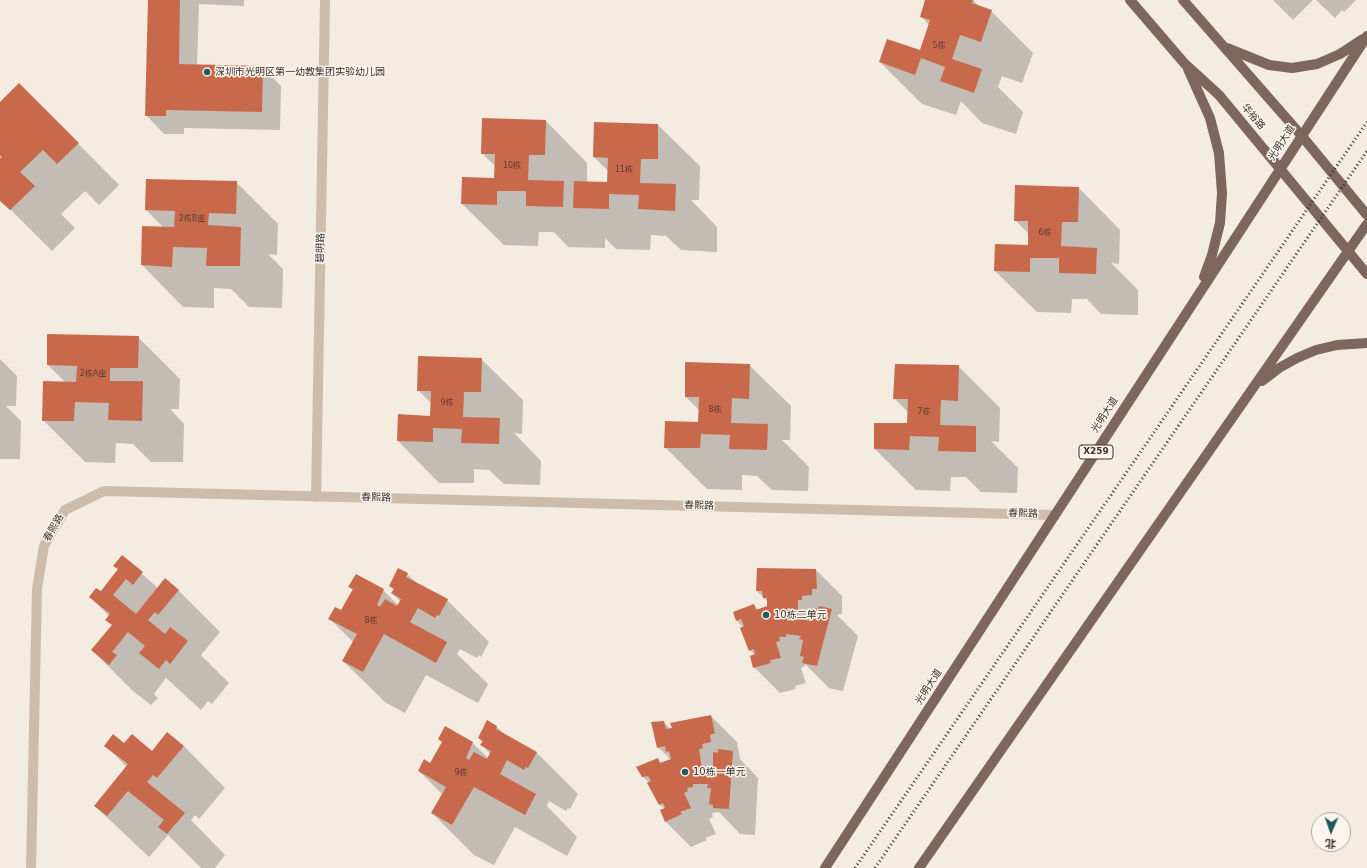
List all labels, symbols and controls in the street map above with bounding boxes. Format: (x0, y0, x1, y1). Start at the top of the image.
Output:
house number: 5栋 (932, 41, 946, 51)
place label: 深圳市光明区第一幼教集团实验幼儿园 (215, 66, 385, 78)
marker: 深圳市光明区第一幼教集团实验幼儿园 (202, 67, 212, 77)
street label: 华裕路 (1239, 102, 1267, 132)
street label: 光明大道 (1266, 123, 1298, 163)
house number: 10栋 (503, 161, 521, 171)
house number: 11栋 (615, 165, 633, 175)
house number: 2栋B座 (179, 214, 205, 224)
house number: 6栋 (1038, 228, 1052, 238)
street label: 碧明路 (315, 233, 327, 263)
house number: 2栋A座 (80, 369, 106, 379)
street label: 光明大道 (1089, 395, 1121, 435)
house number: 9栋 (440, 398, 454, 408)
house number: 8栋 (708, 405, 722, 415)
house number: 7栋 (917, 407, 931, 417)
road number: X259 (1079, 445, 1113, 459)
street label: 春熙路 (361, 492, 391, 504)
street label: 春熙路 (684, 500, 714, 512)
street label: 春熙路 (1008, 508, 1038, 520)
street label: 春熙路 (41, 512, 67, 544)
place label: 10栋二单元 (774, 609, 827, 621)
marker: 10栋二单元 (761, 610, 771, 620)
house number: 8栋 (364, 616, 378, 626)
street label: 光明大道 (913, 667, 945, 707)
place label: 10栋一单元 (693, 766, 746, 778)
marker: 10栋一单元 (680, 767, 690, 777)
house number: 9栋 (454, 768, 468, 778)
north arrow (1311, 812, 1351, 852)
text: 北 (1325, 837, 1336, 850)

